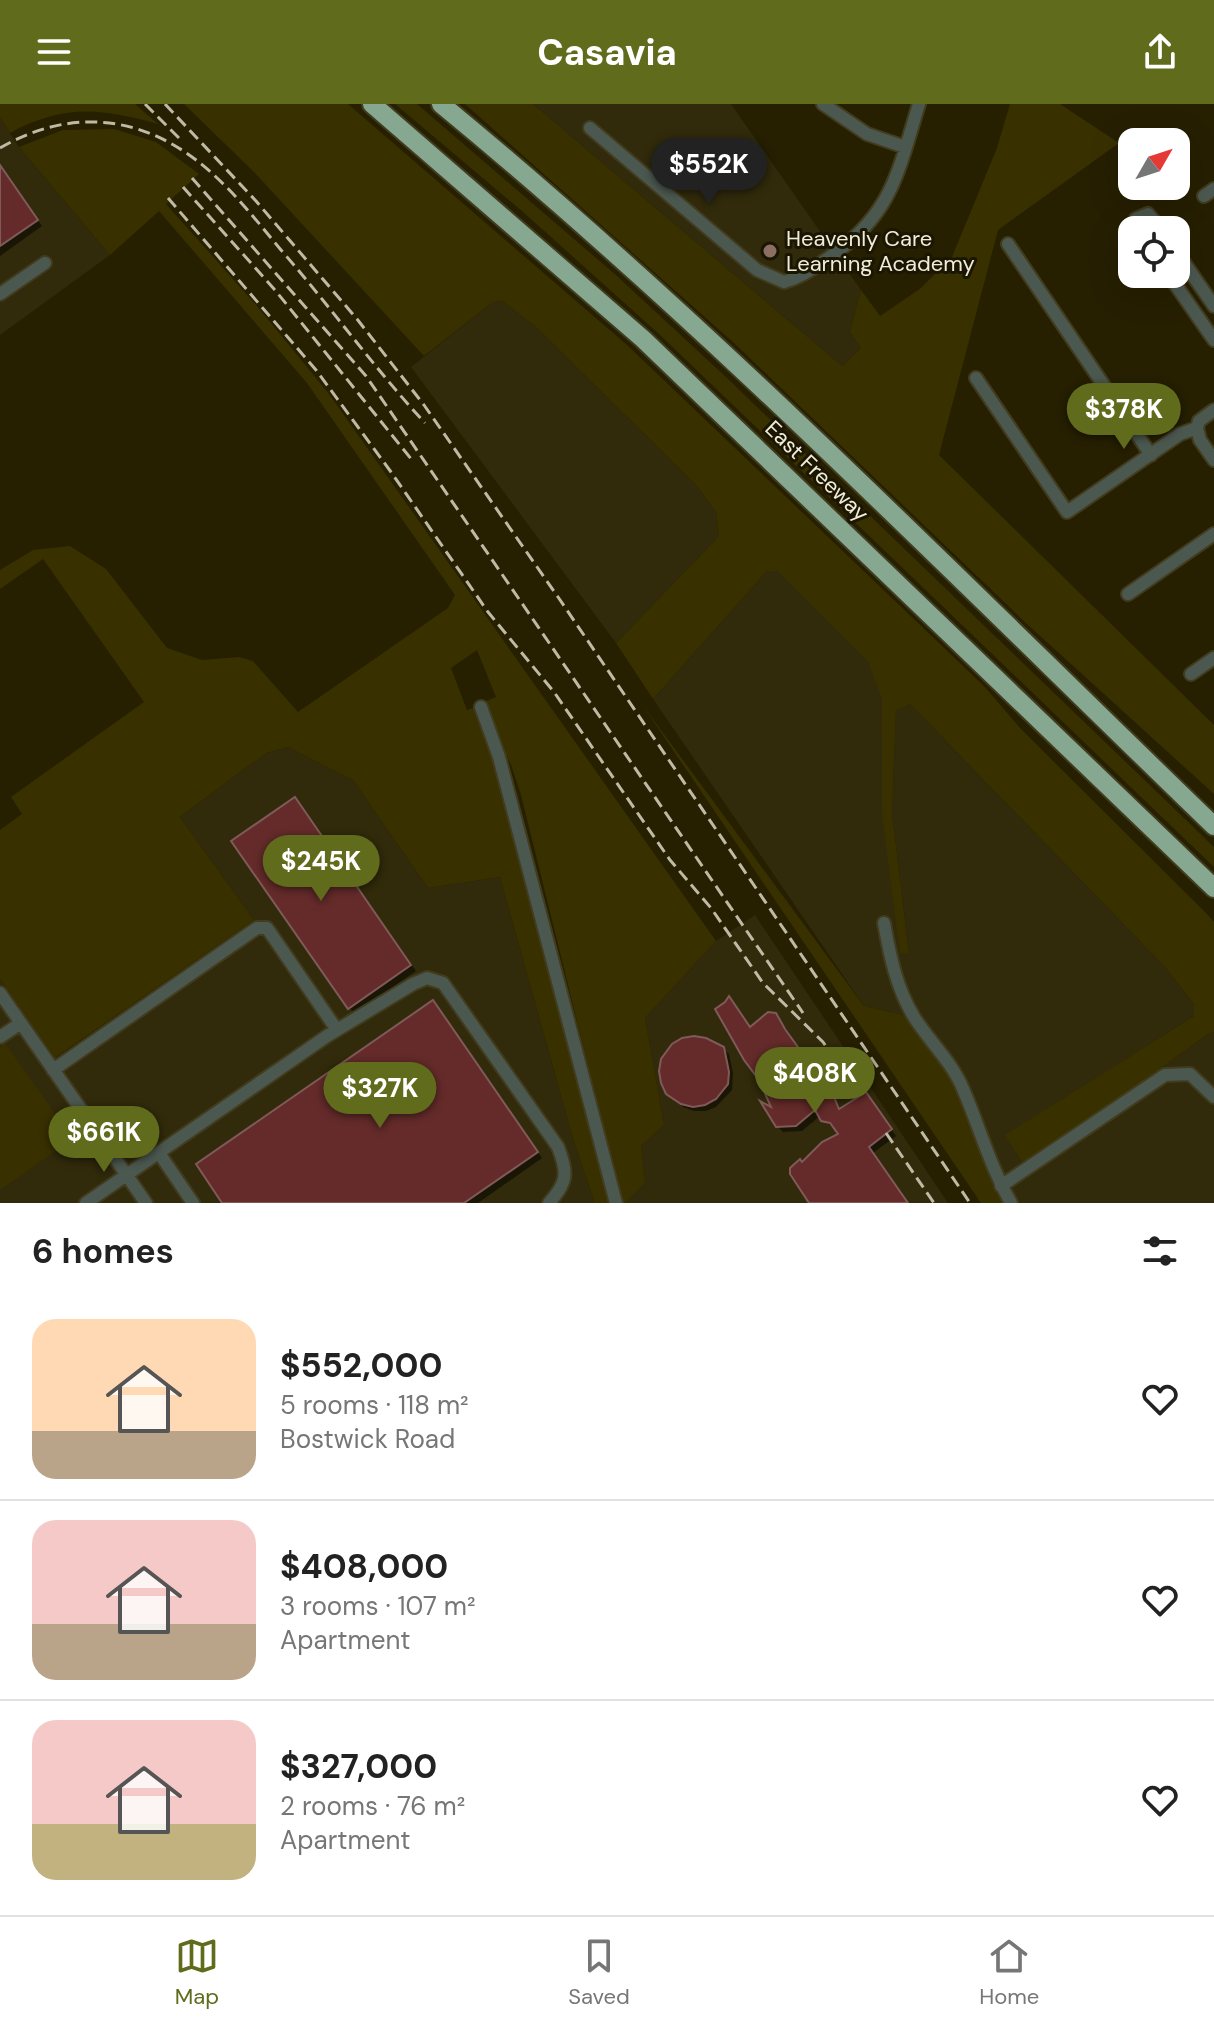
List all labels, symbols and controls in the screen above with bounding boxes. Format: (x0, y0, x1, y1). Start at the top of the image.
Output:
text: Casavia (537, 29, 677, 76)
icon: menu (32, 30, 76, 74)
icon: share (1138, 30, 1182, 74)
north arrow (1118, 128, 1190, 200)
map controls (1118, 128, 1190, 288)
pin: $552K (653, 138, 765, 206)
text: $552K (669, 147, 749, 181)
button: locate (1118, 216, 1190, 288)
place label: Heavenly Care Learning Academy (786, 224, 975, 278)
marker: Heavenly Care Learning Academy (761, 242, 779, 260)
pin: $378K (1068, 383, 1180, 451)
text: $378K (1085, 392, 1163, 426)
street label: East Freeway (759, 414, 875, 528)
pin: $245K (265, 835, 377, 903)
text: $245K (281, 844, 361, 878)
pin: $408K (759, 1047, 871, 1115)
text: $408K (773, 1056, 857, 1090)
pin: $327K (324, 1062, 436, 1130)
text: $327K (341, 1071, 419, 1105)
pin: $661K (48, 1106, 160, 1174)
text: $661K (66, 1115, 142, 1149)
text: 6 homes (32, 1229, 174, 1274)
icon: filters (1138, 1229, 1182, 1273)
text: $552,000 (280, 1343, 442, 1388)
icon: home (96, 1351, 192, 1447)
icon: heart (1138, 1377, 1182, 1421)
text: 5 rooms · 118 m² (280, 1388, 469, 1422)
text: Bostwick Road (280, 1422, 455, 1456)
text: $408,000 (280, 1544, 448, 1589)
icon: home (96, 1552, 192, 1648)
icon: heart (1138, 1578, 1182, 1622)
text: 3 rooms · 107 m² (280, 1589, 476, 1623)
text: Apartment (280, 1623, 411, 1657)
text: $327,000 (280, 1744, 437, 1789)
icon: home (96, 1752, 192, 1848)
icon: heart (1138, 1778, 1182, 1822)
text: 2 rooms · 76 m² (280, 1789, 465, 1823)
text: Apartment (280, 1823, 411, 1857)
tab: Map (175, 1934, 219, 2011)
tab: Saved (568, 1934, 630, 2011)
tab: Home (979, 1934, 1039, 2011)

